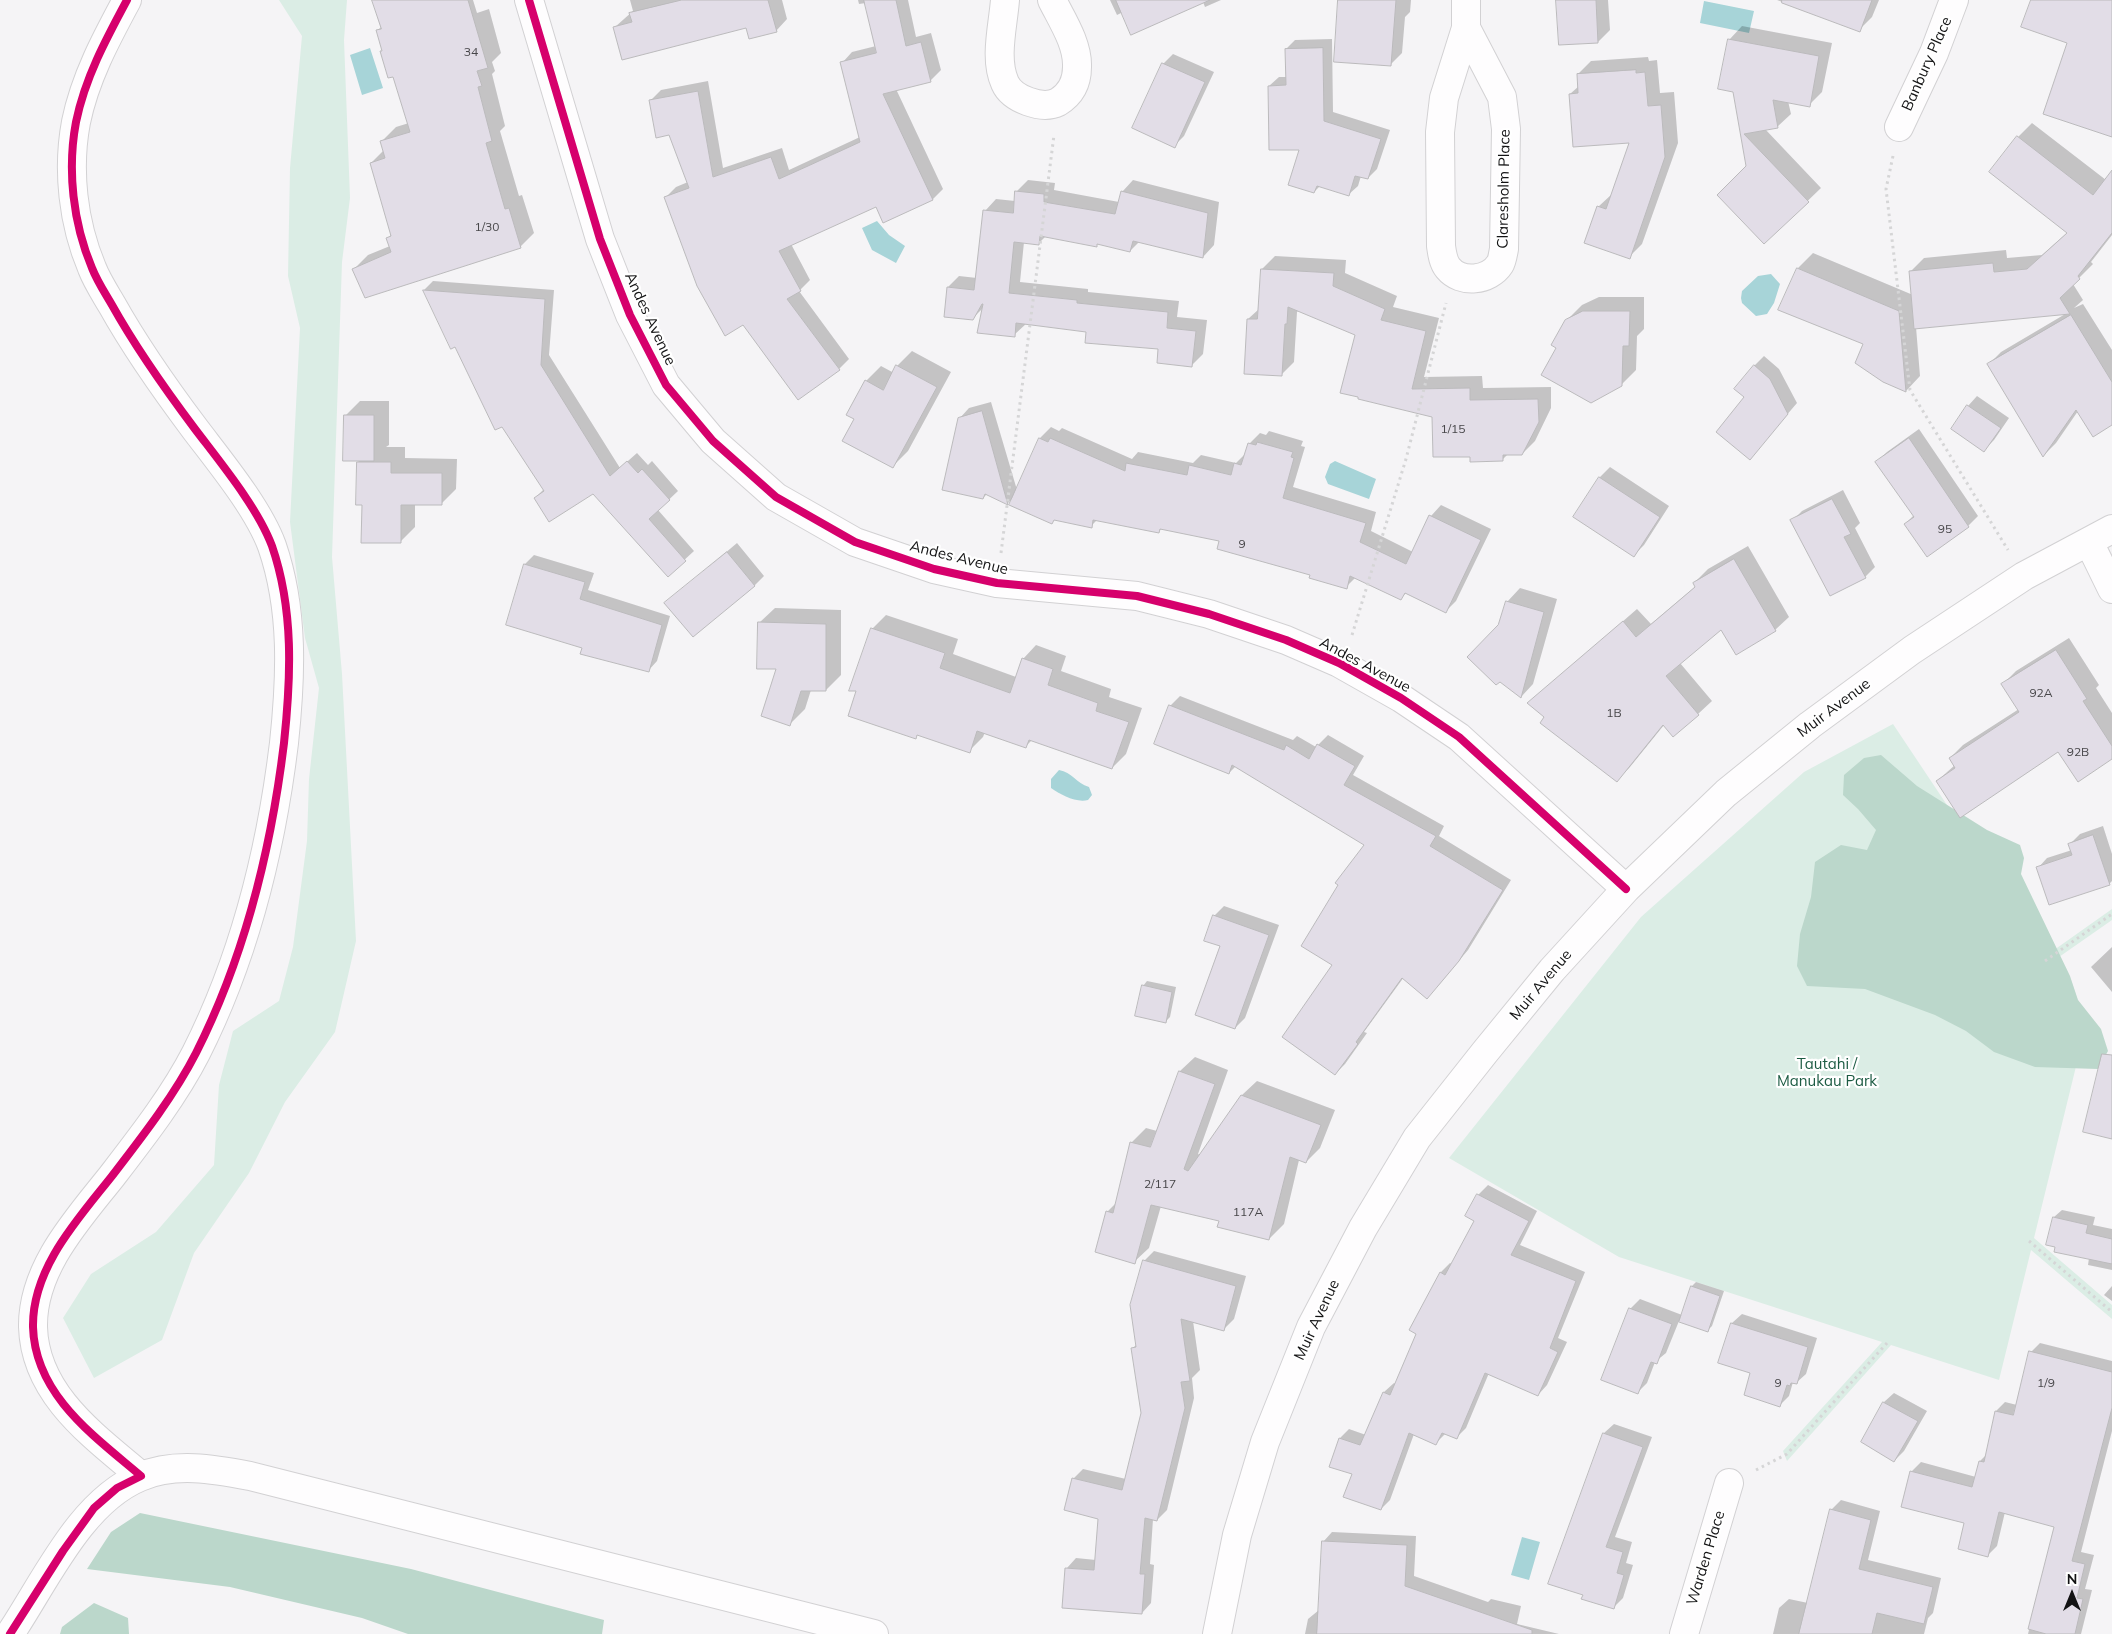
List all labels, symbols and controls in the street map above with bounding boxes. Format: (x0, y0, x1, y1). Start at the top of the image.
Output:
street label: Banbury Place (1898, 14, 1956, 114)
house number: 34 (464, 45, 478, 59)
street label: Claresholm Place (1494, 129, 1514, 249)
house number: 1/30 (474, 220, 500, 234)
street label: Andes Avenue (621, 270, 679, 368)
house number: 1/15 (1440, 422, 1466, 436)
house number: 95 (1938, 522, 1952, 536)
street label: Andes Avenue (908, 537, 1010, 579)
house number: 9 (1238, 537, 1246, 551)
street label: Andes Avenue (1316, 633, 1414, 697)
street label: Muir Avenue (1794, 675, 1874, 741)
house number: 92A (2029, 686, 2053, 700)
house number: 1B (1606, 706, 1622, 720)
house number: 92B (2067, 745, 2089, 759)
street label: Muir Avenue (1506, 946, 1576, 1024)
park label: Tautahi / Manukau Park (1777, 1055, 1877, 1090)
house number: 2/117 (1144, 1177, 1176, 1191)
house number: 117A (1233, 1205, 1263, 1219)
street label: Muir Avenue (1291, 1277, 1343, 1363)
house number: 9 (1774, 1376, 1782, 1390)
house number: 1/9 (2037, 1376, 2055, 1390)
street label: Warden Place (1683, 1509, 1729, 1607)
north arrow (2047, 1569, 2097, 1619)
text: N (2067, 1570, 2077, 1588)

